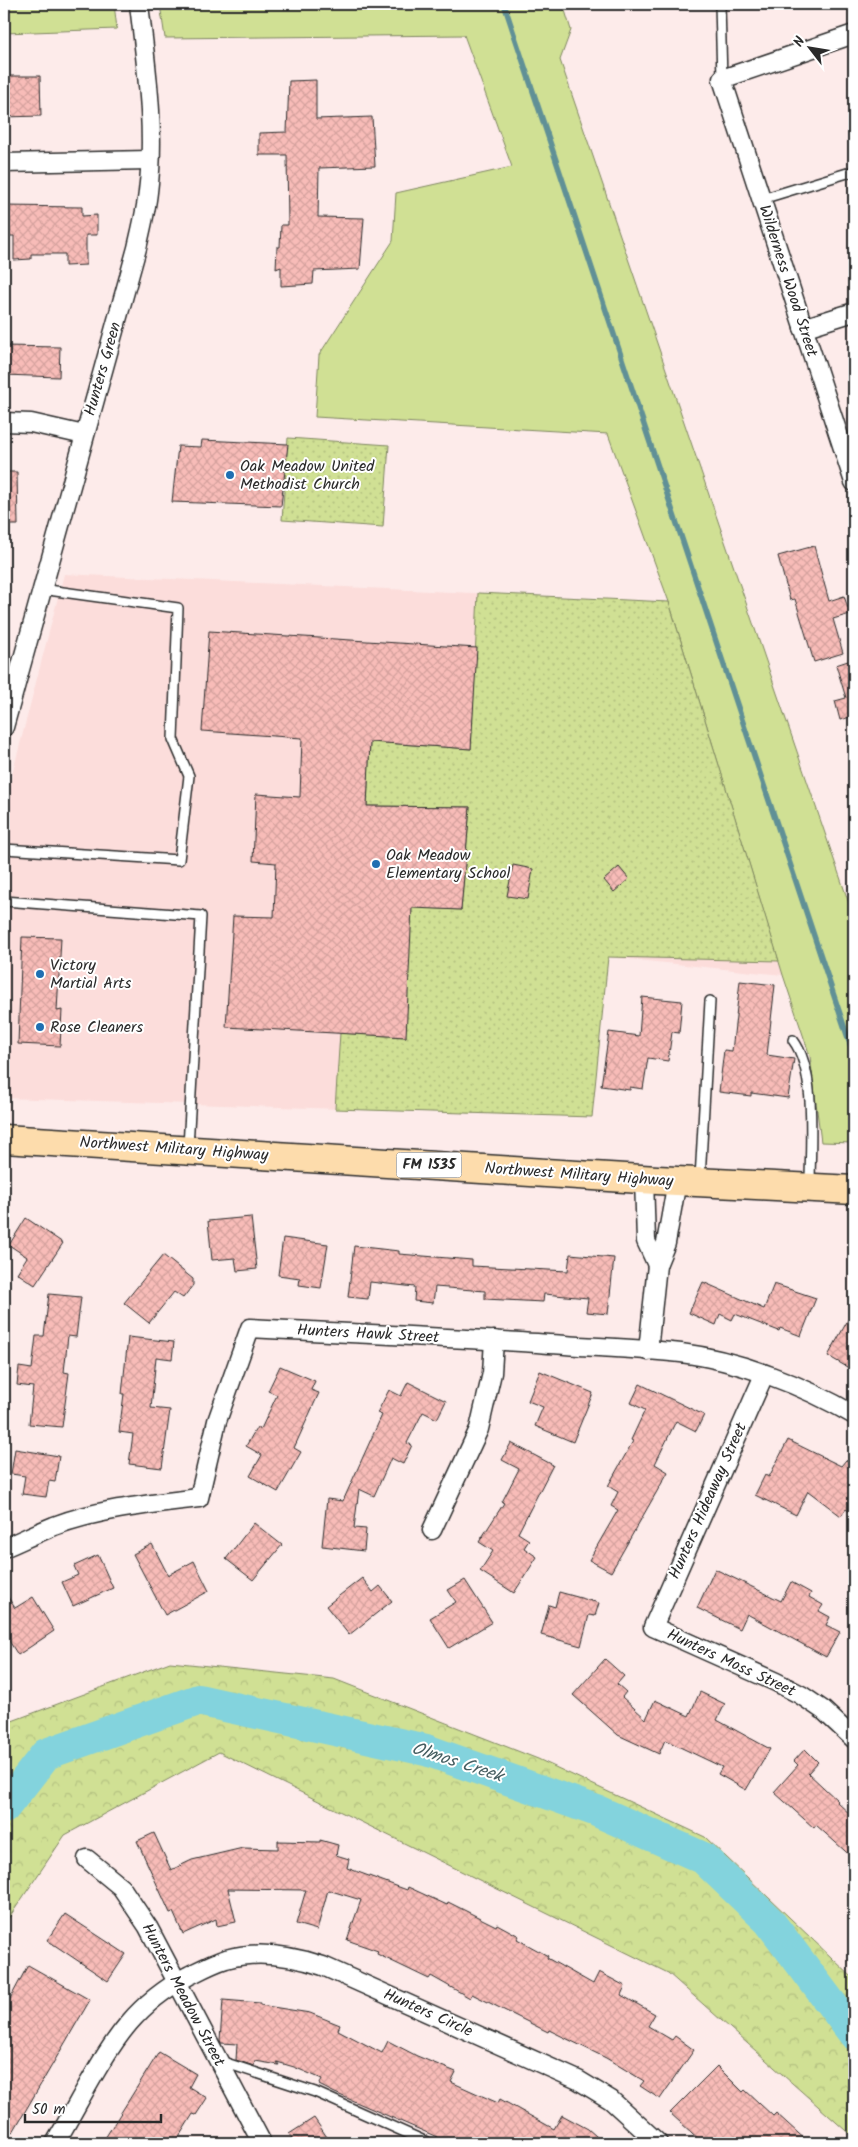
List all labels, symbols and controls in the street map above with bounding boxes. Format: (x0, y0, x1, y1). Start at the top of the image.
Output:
north arrow (786, 22, 836, 72)
text: N (788, 32, 812, 51)
street label: Wilderness Wood Street (752, 202, 825, 361)
street label: Hunters Green (78, 319, 128, 419)
place label: Oak Meadow United Methodist Church (240, 454, 375, 497)
marker: Oak Meadow United Methodist Church (224, 469, 236, 481)
place label: Oak Meadow Elementary School (386, 843, 511, 886)
marker: Oak Meadow Elementary School (370, 858, 382, 870)
place label: Victory Martial Arts (50, 953, 131, 996)
marker: Victory Martial Arts (34, 968, 46, 980)
place label: Rose Cleaners (50, 1015, 143, 1040)
marker: Rose Cleaners (34, 1021, 46, 1033)
street label: Northwest Military Highway (79, 1130, 270, 1168)
road number: FM 1535 (396, 1152, 462, 1178)
street label: Northwest Military Highway (484, 1156, 675, 1194)
street label: Hunters Hawk Street (296, 1318, 441, 1350)
street label: Hunters Hideaway Street (662, 1418, 754, 1583)
street label: Hunters Moss Street (663, 1622, 800, 1704)
water label: Olmos Creek (408, 1735, 509, 1792)
street label: Hunters Meadow Street (135, 1919, 232, 2072)
street label: Hunters Circle (379, 1982, 477, 2044)
scale bar (25, 2092, 161, 2124)
text: 50 m (32, 2098, 66, 2122)

